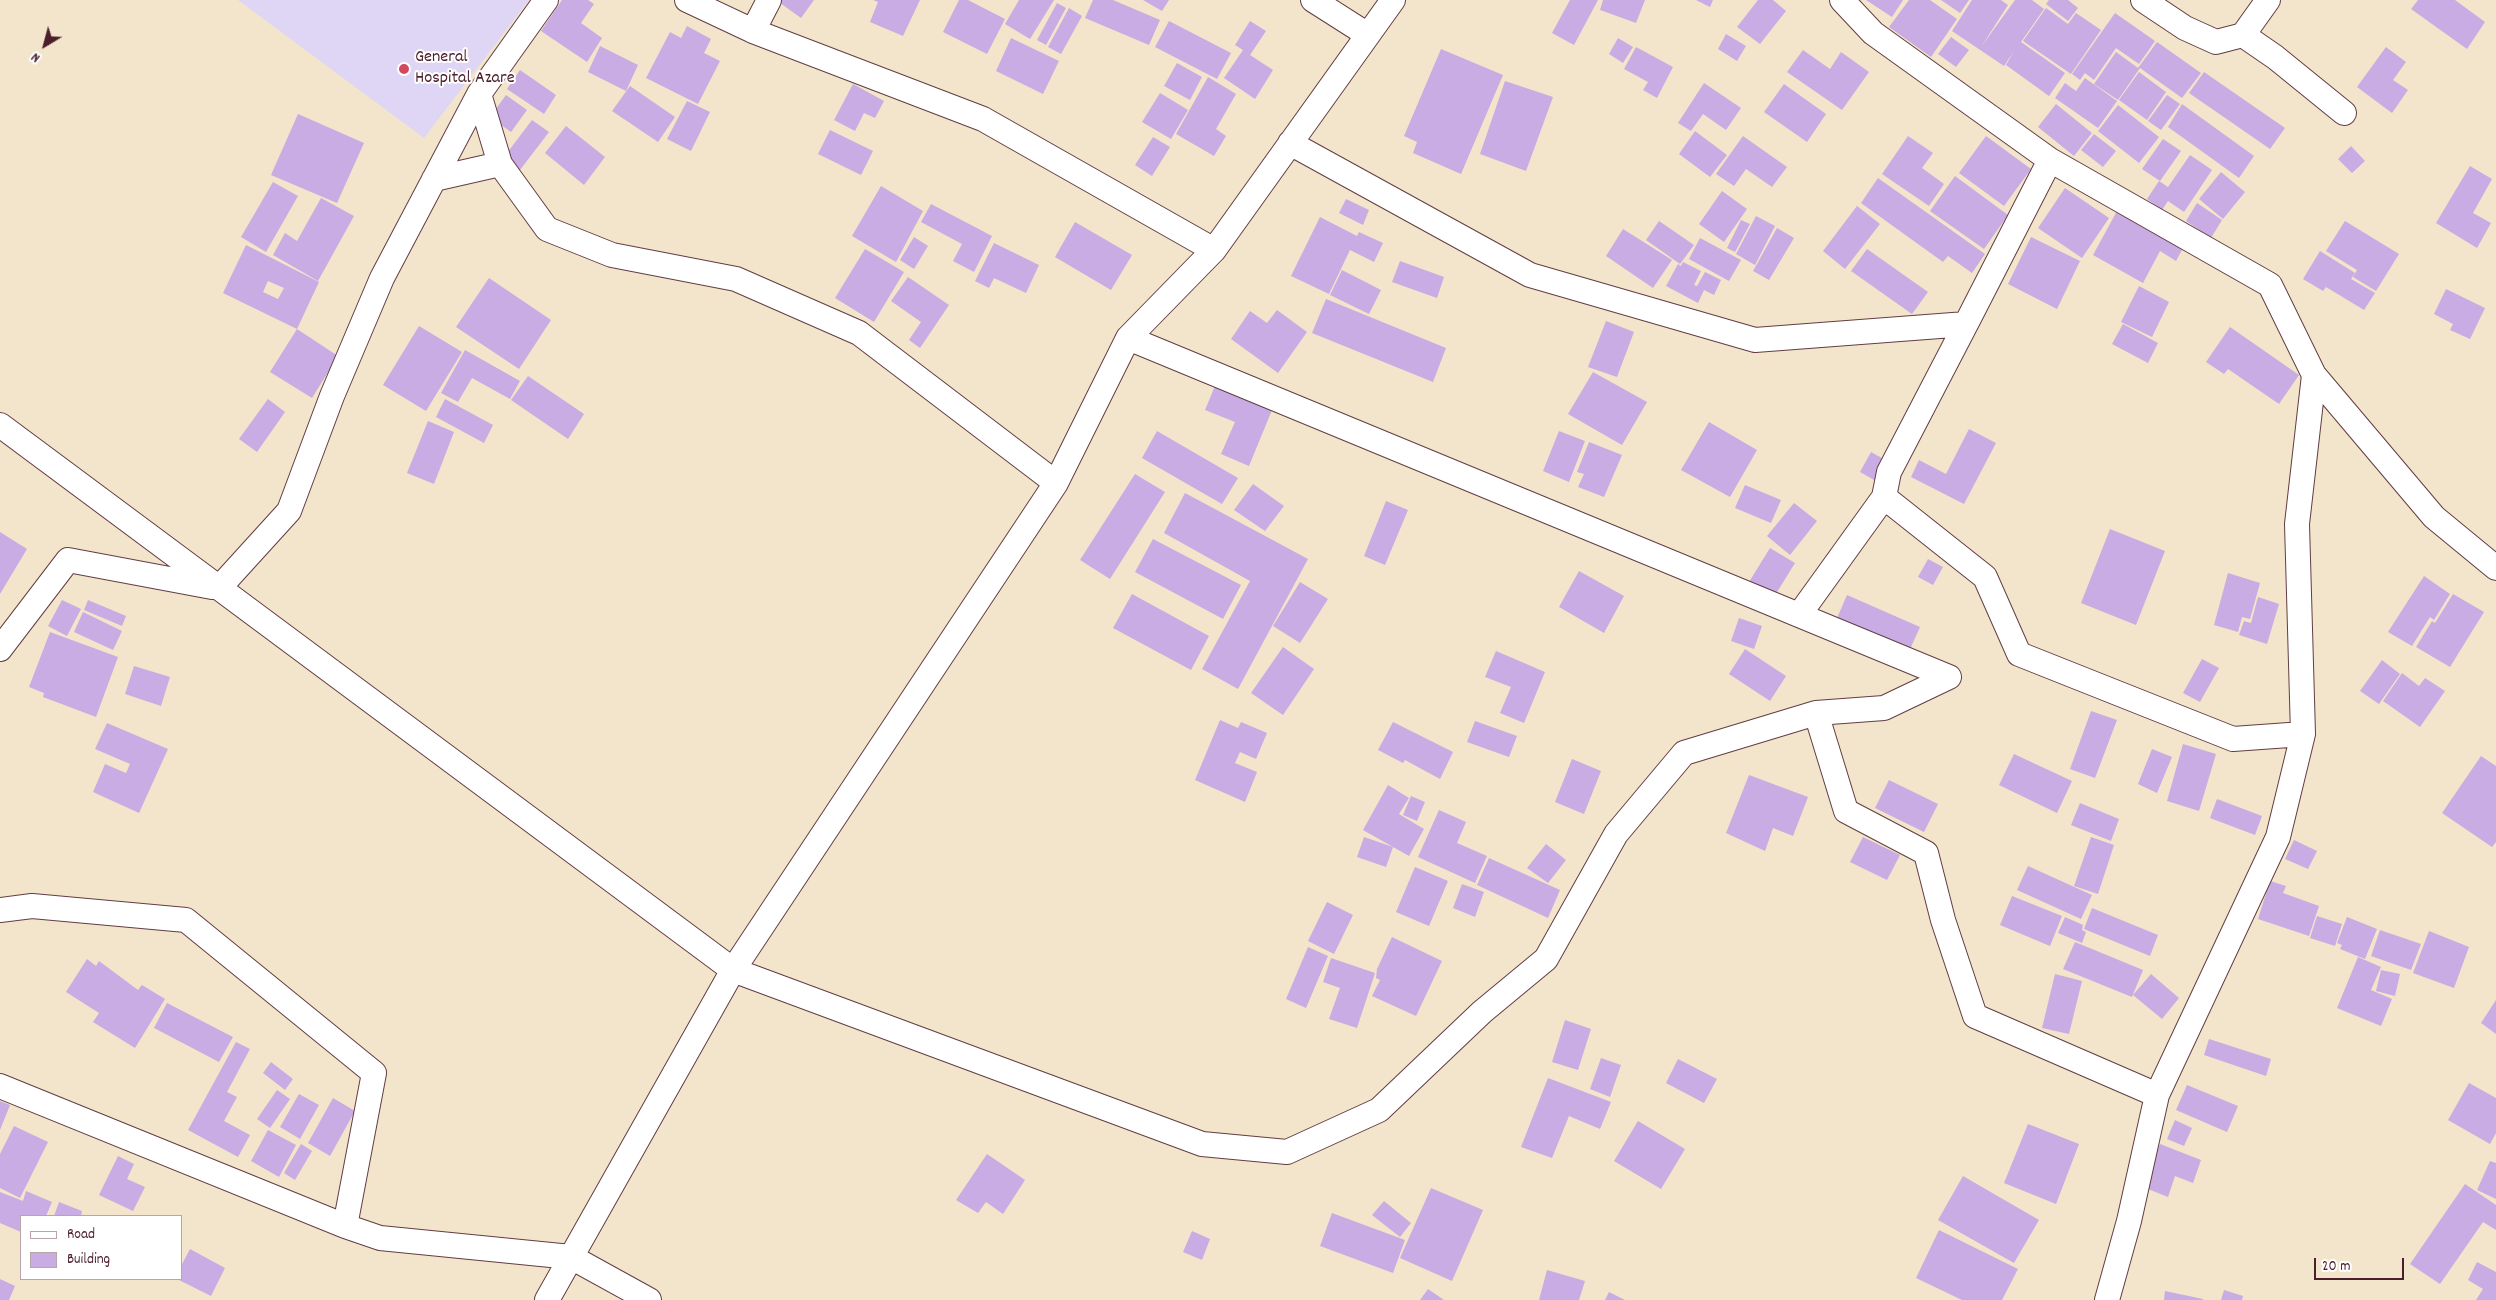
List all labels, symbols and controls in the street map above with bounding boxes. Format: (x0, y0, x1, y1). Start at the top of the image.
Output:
north arrow (20, 20, 70, 70)
text: N (27, 47, 45, 67)
place label: General Hospital Azare (415, 48, 515, 90)
marker: General Hospital Azare (397, 62, 411, 76)
legend (20, 1215, 182, 1280)
text: Road (67, 1224, 95, 1246)
scale bar (2316, 1248, 2406, 1280)
text: Building (67, 1249, 110, 1271)
text: 20 m (2322, 1256, 2350, 1278)

